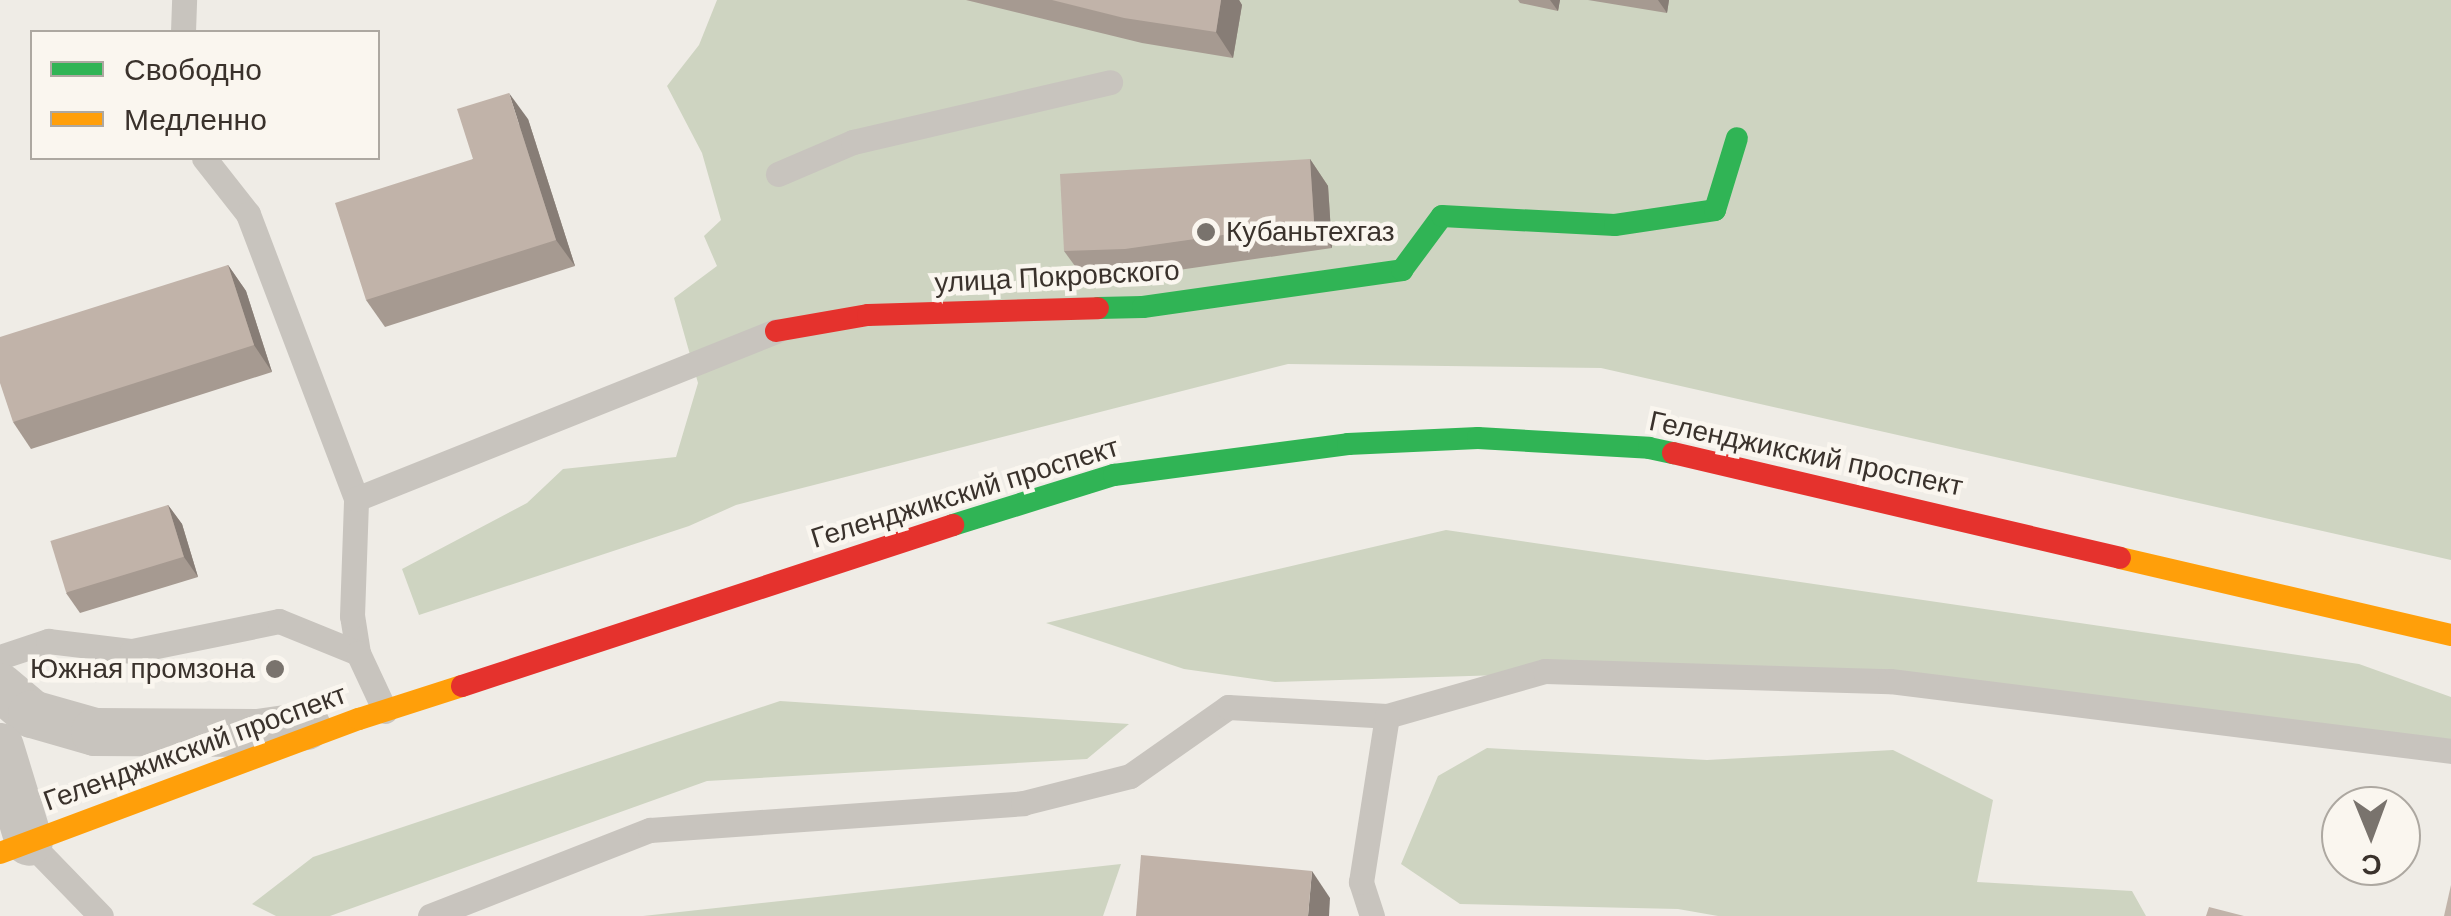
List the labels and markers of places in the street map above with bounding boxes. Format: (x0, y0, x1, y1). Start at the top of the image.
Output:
place label: Кубаньтехгаз (1226, 215, 1395, 249)
marker: Кубаньтехгаз (1195, 221, 1217, 243)
place label: Южная промзона (30, 652, 255, 686)
marker: Южная промзона (264, 658, 286, 680)

